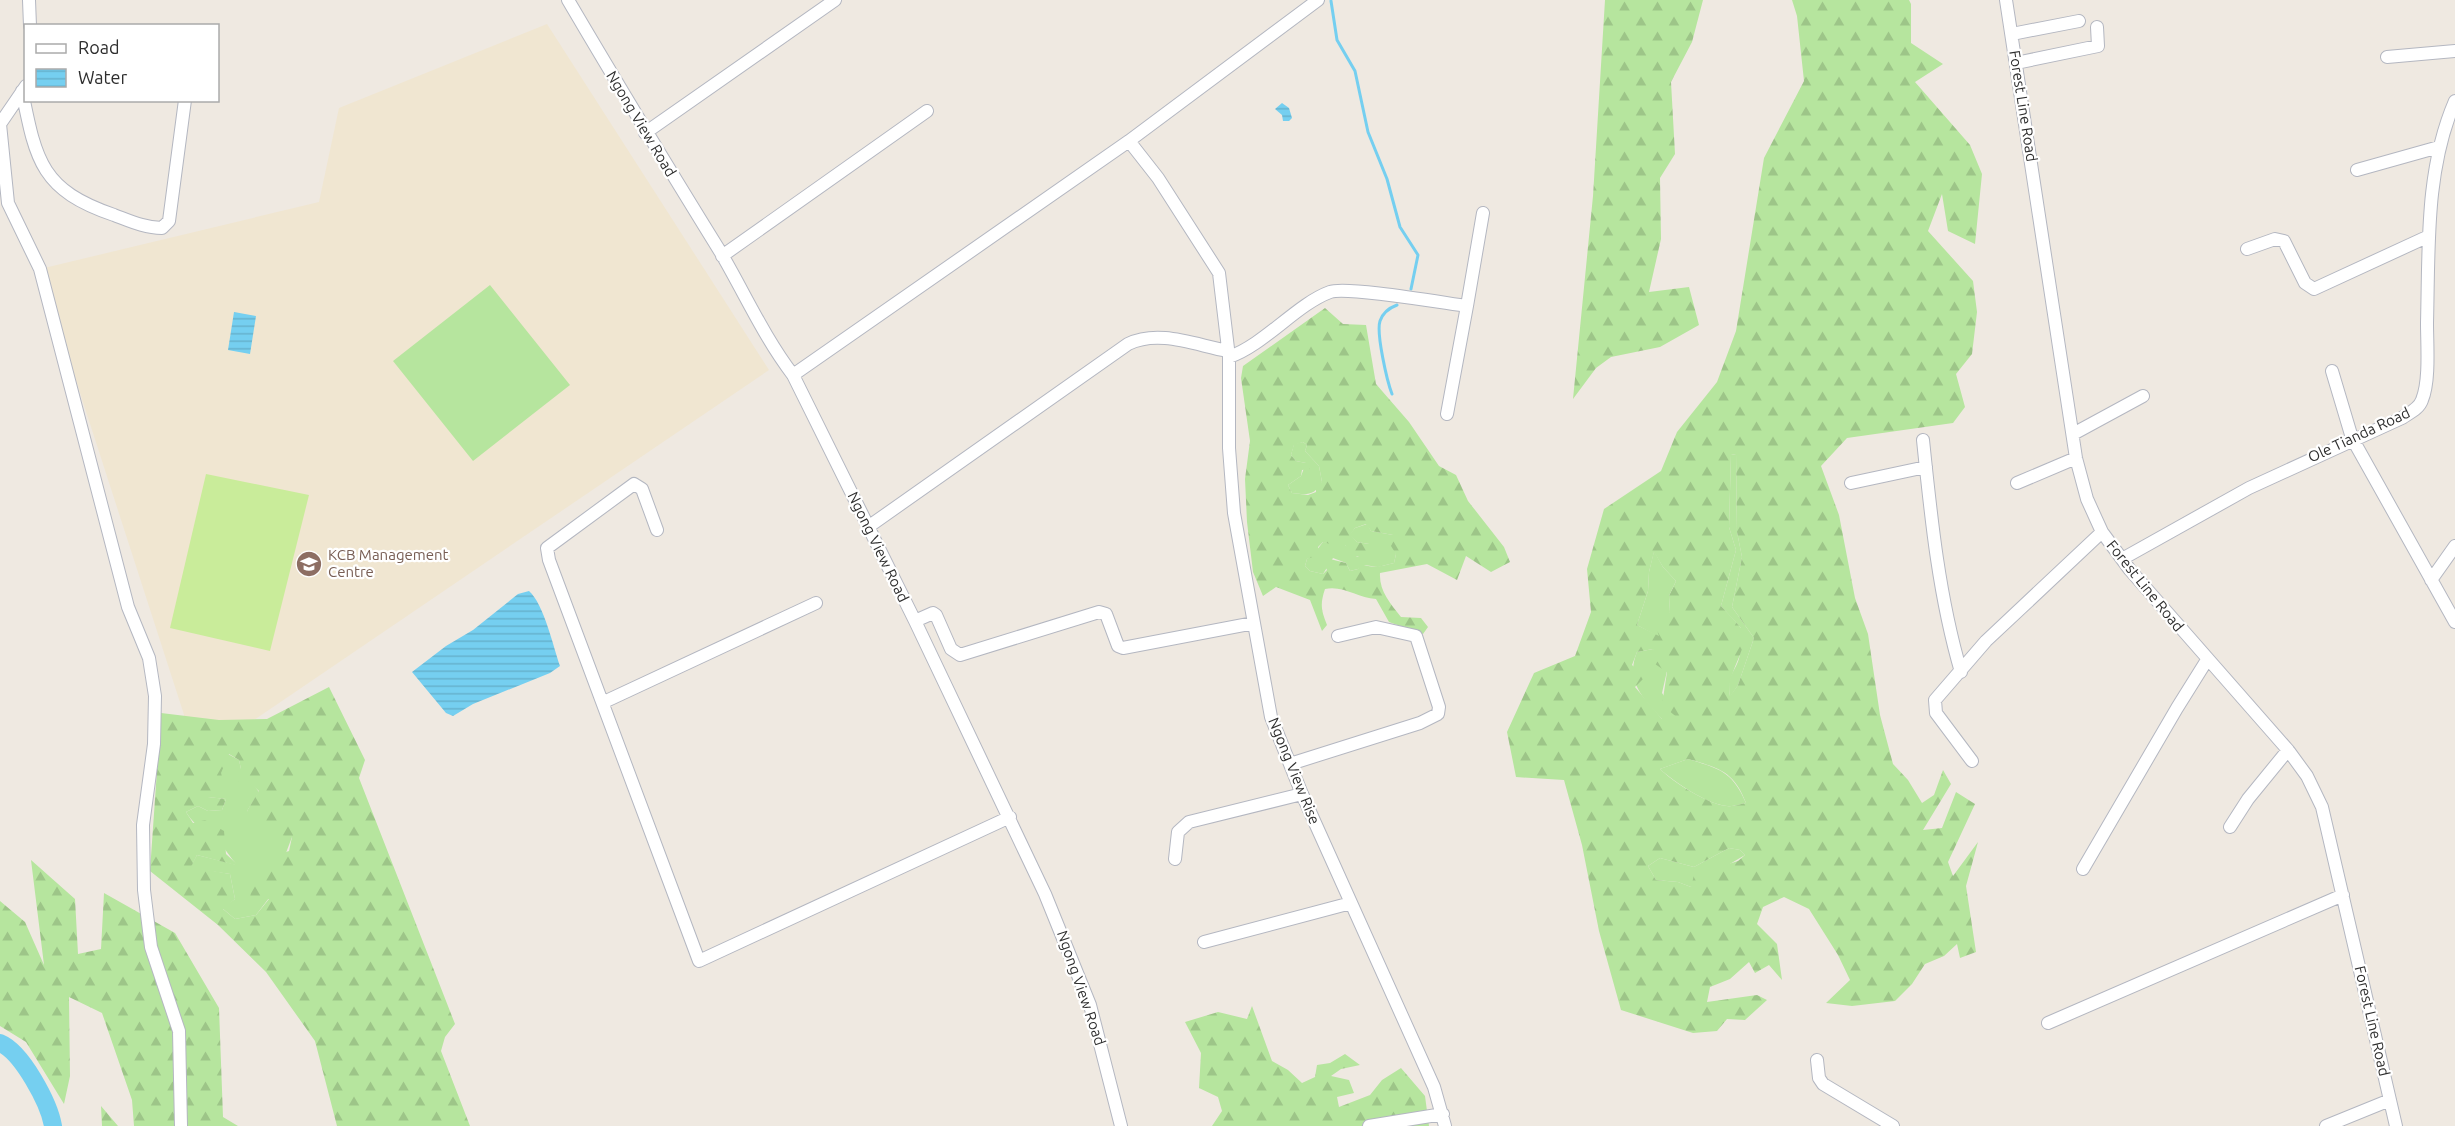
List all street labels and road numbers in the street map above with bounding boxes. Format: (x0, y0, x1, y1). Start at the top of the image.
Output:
street label: Forest Line Road (2006, 49, 2041, 163)
street label: Ngong View Road (603, 68, 680, 180)
street label: Ole Tianda Road (2305, 404, 2412, 466)
street label: Ngong View Road (844, 489, 912, 605)
street label: Forest Line Road (2103, 537, 2187, 635)
street label: Ngong View Rise (1265, 715, 1324, 827)
street label: Ngong View Road (1054, 928, 1109, 1047)
street label: Forest Line Road (2352, 964, 2393, 1078)

